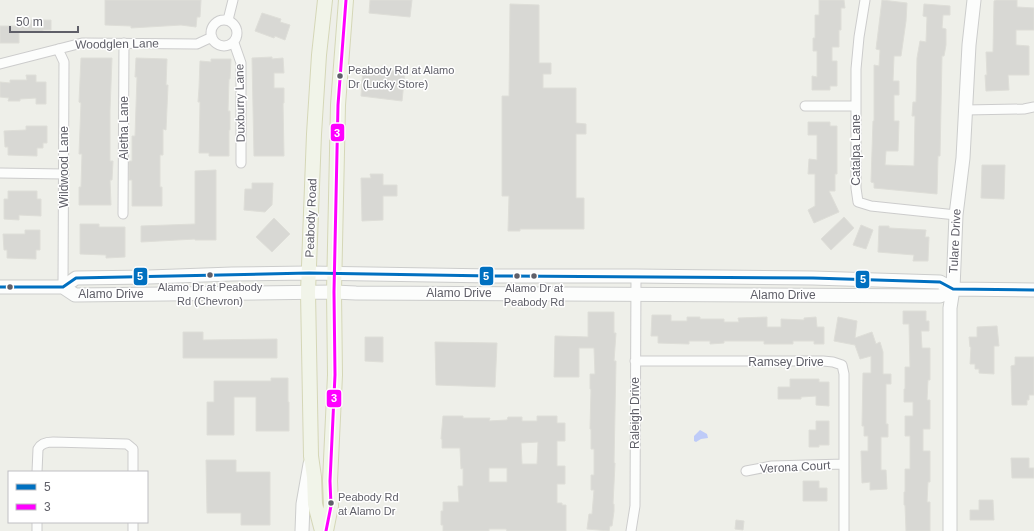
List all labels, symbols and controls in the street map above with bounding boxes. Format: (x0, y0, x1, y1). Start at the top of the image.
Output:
scale bar (10, 8, 78, 34)
text: 50 m (16, 15, 43, 29)
street label: Woodglen Lane (75, 36, 159, 52)
street label: Duxburry Lane (232, 63, 248, 142)
place label: Peabody Rd at Alamo Dr (Lucky Store) (348, 64, 454, 90)
marker: Peabody Rd at Alamo Dr (Lucky Store) (335, 71, 345, 81)
street label: Aletha Lane (117, 96, 131, 160)
street label: Catalpa Lane (849, 114, 863, 186)
line badge: 3 (330, 123, 345, 142)
street label: Wildwood Lane (57, 126, 71, 208)
text: 3 (334, 127, 340, 139)
street label: Peabody Road (303, 178, 319, 258)
street label: Tulare Drive (946, 208, 964, 274)
line badge: 5 (479, 266, 494, 286)
line badge: 5 (133, 267, 148, 286)
text: 5 (137, 270, 143, 282)
marker: Alamo Dr at Peabody Rd (Chevron) (205, 270, 215, 280)
text: 5 (483, 270, 489, 282)
line badge: 5 (855, 270, 870, 289)
unlabelled marker (512, 271, 522, 281)
marker: Alamo Dr at Peabody Rd (529, 271, 539, 281)
text: 5 (860, 273, 866, 285)
place label: Alamo Dr at Peabody Rd (Chevron) (158, 281, 263, 307)
unlabelled marker (5, 282, 15, 292)
place label: Alamo Dr at Peabody Rd (504, 282, 564, 308)
street label: Alamo Drive (426, 286, 492, 300)
street label: Alamo Drive (78, 287, 144, 301)
street label: Alamo Drive (750, 288, 816, 302)
street label: Ramsey Drive (748, 355, 824, 369)
street label: Raleigh Drive (628, 377, 642, 449)
line badge: 3 (326, 389, 342, 408)
text: 3 (331, 392, 337, 404)
street label: Verona Court (759, 458, 831, 476)
legend (8, 471, 148, 523)
text: 5 (44, 480, 51, 494)
place label: Peabody Rd at Alamo Dr (338, 491, 399, 517)
marker: Peabody Rd at Alamo Dr (326, 498, 336, 508)
text: 3 (44, 500, 51, 514)

